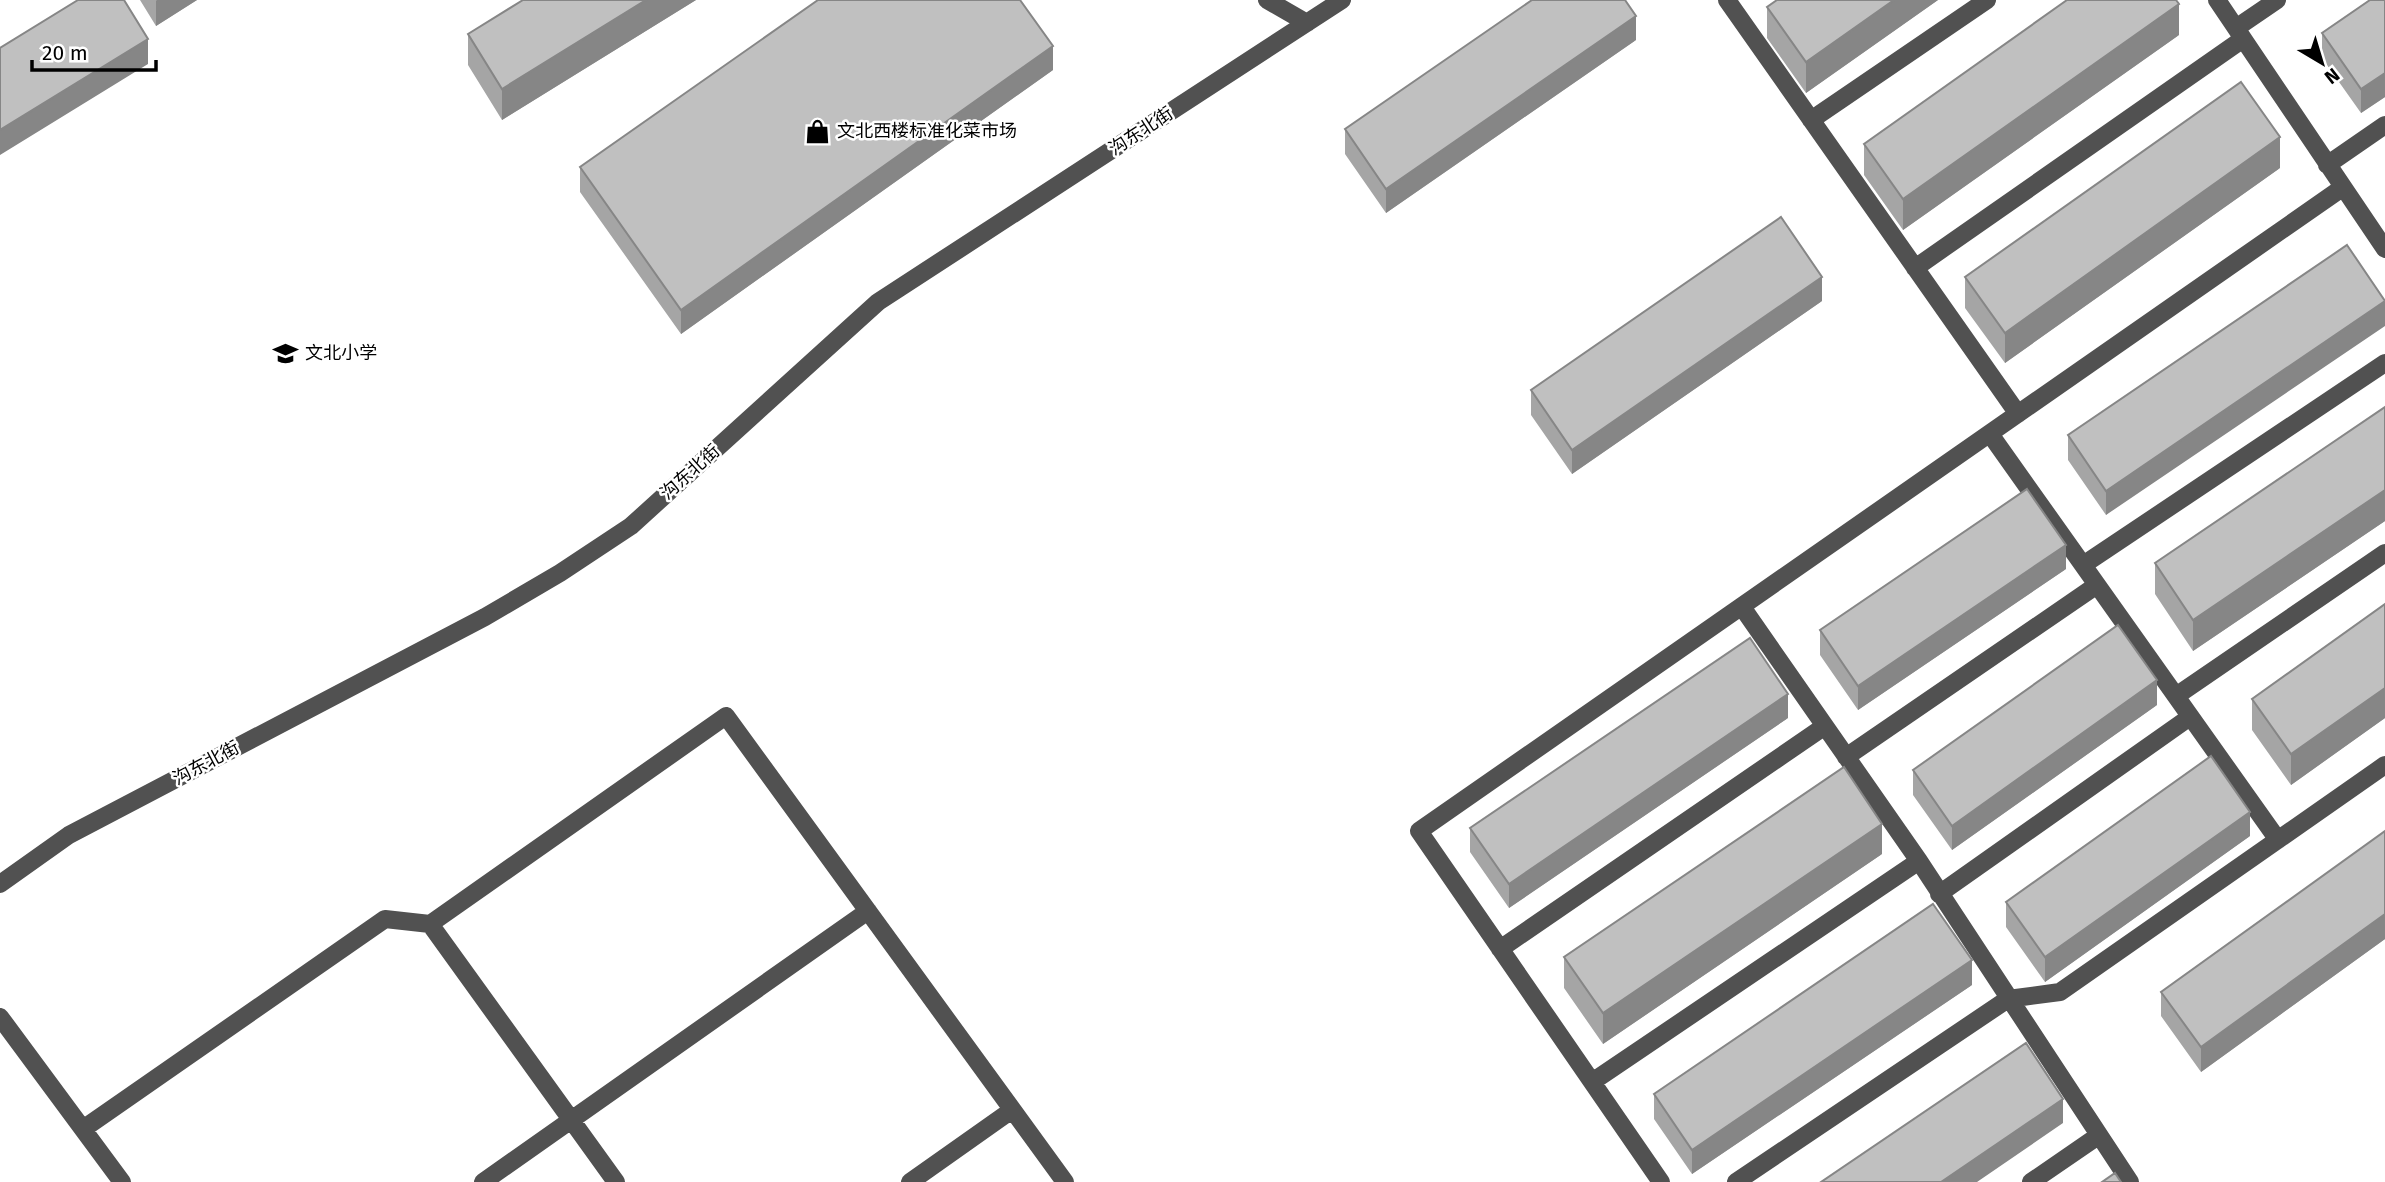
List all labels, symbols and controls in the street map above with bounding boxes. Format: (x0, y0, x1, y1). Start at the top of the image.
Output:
scale bar (32, 28, 156, 72)
north arrow (2287, 28, 2357, 98)
text: 20 m (42, 40, 88, 66)
text: N (2320, 63, 2344, 89)
street label: 沟东北街 (1105, 102, 1177, 160)
shop icon: 文北西楼标准化菜市场 (803, 117, 831, 145)
place label: 文北西楼标准化菜市场 (837, 120, 1017, 142)
school or university icon: 文北小学 (271, 339, 299, 367)
place label: 文北小学 (305, 342, 377, 364)
street label: 沟东北街 (656, 440, 724, 504)
street label: 沟东北街 (169, 736, 243, 790)

